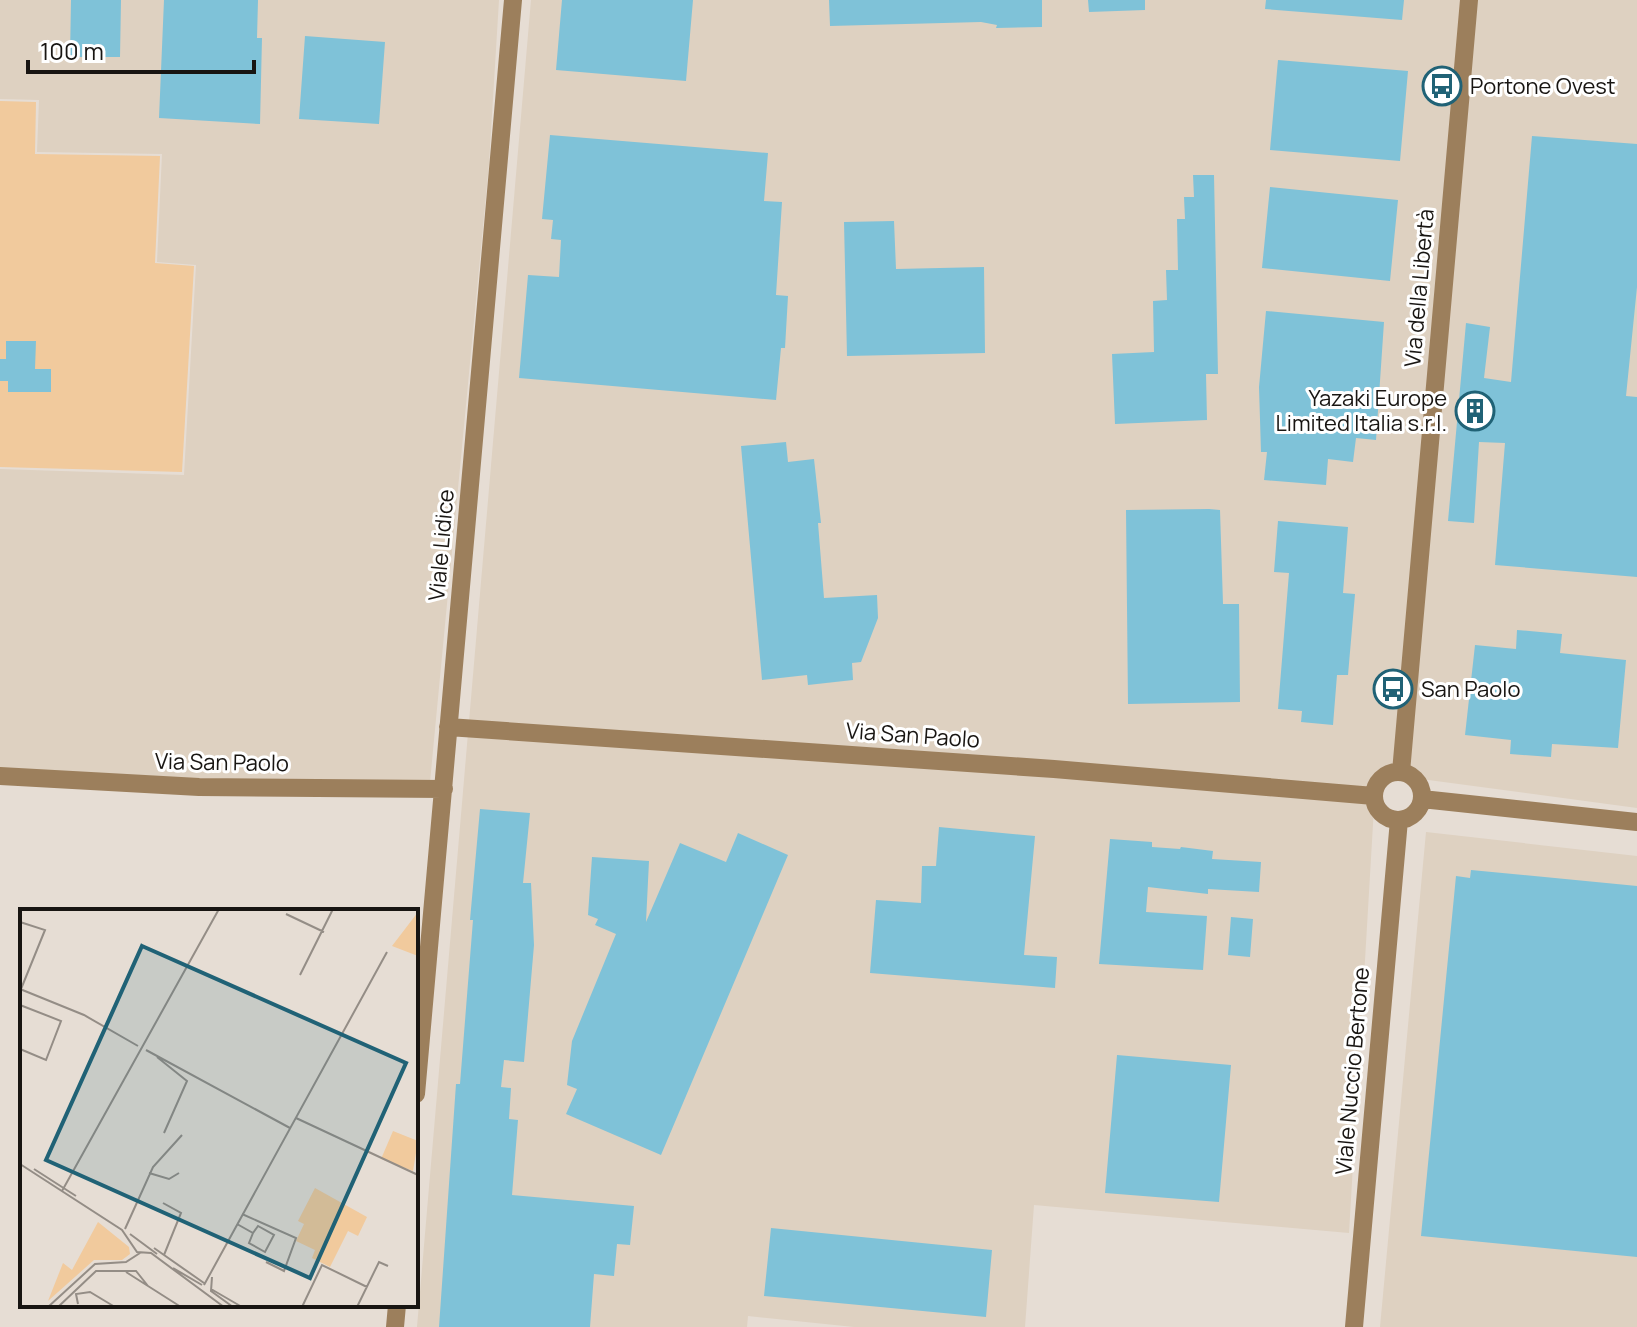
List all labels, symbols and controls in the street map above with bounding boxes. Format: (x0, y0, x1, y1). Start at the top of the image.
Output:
scale bar (28, 24, 254, 74)
text: 100 m (40, 34, 104, 67)
bus stop icon: Portone Ovest (1421, 65, 1463, 107)
place label: Portone Ovest (1470, 71, 1616, 101)
street label: Via della Libertà (1397, 208, 1441, 368)
place label: Yazaki Europe Limited Italia s.r.l. (1276, 383, 1447, 438)
building icon: Yazaki Europe Limited Italia s.r.l. (1454, 390, 1496, 432)
street label: Viale Lidice (421, 488, 461, 602)
bus stop icon: San Paolo (1372, 668, 1414, 710)
place label: San Paolo (1421, 674, 1520, 704)
street label: Via San Paolo (845, 715, 981, 755)
street label: Via San Paolo (155, 746, 289, 778)
inset map (20, 909, 418, 1307)
street label: Viale Nuccio Bertone (1328, 966, 1376, 1176)

